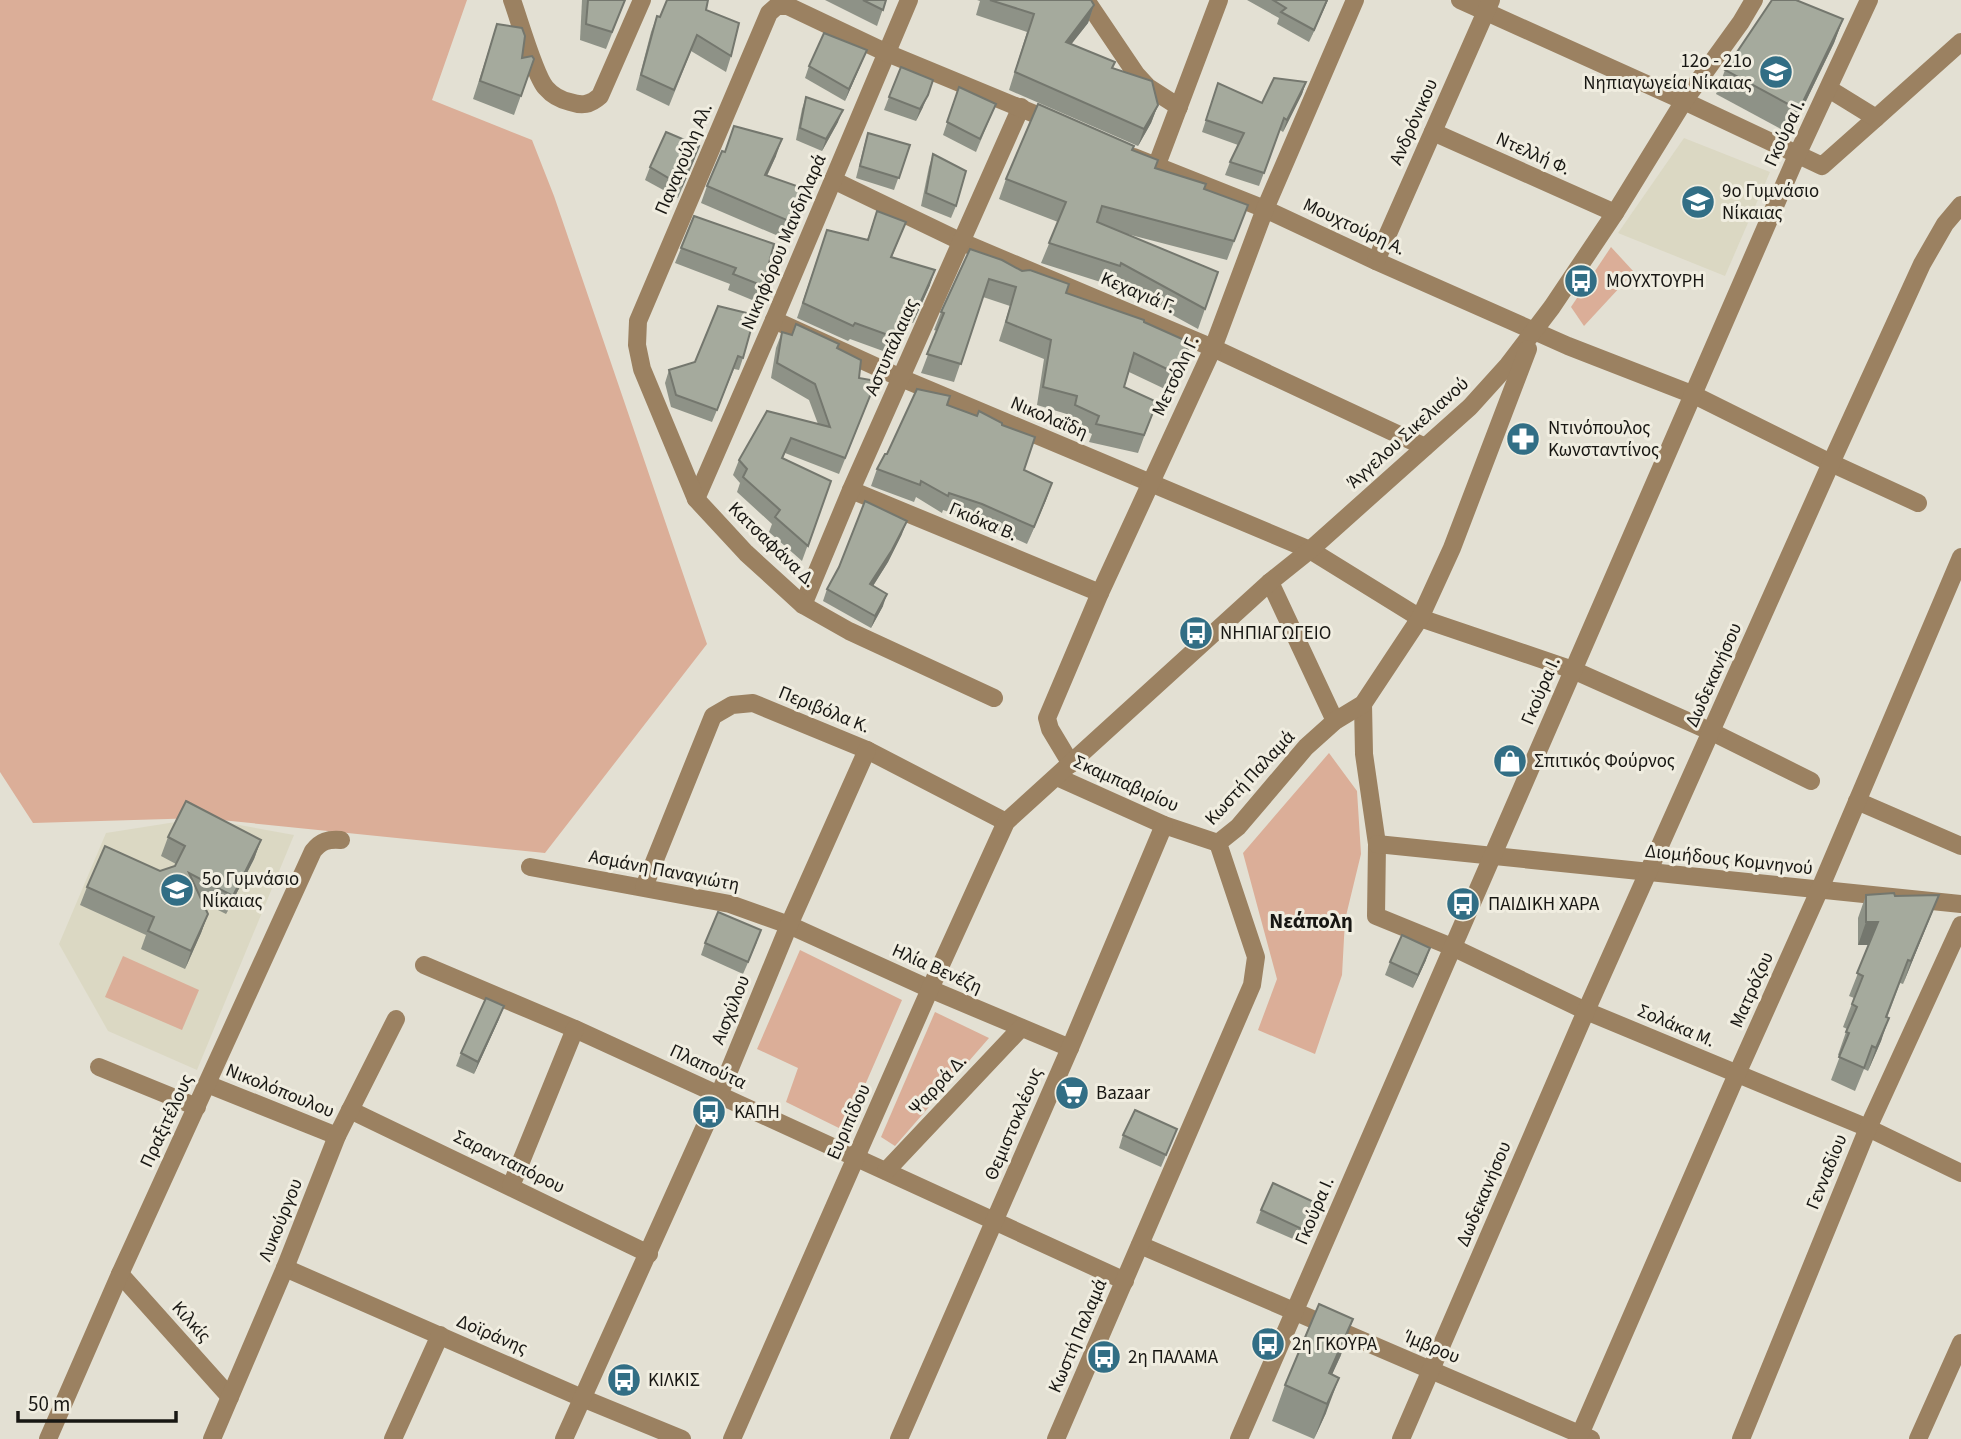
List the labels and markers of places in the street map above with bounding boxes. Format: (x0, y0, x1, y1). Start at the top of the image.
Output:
place label: 12ο - 21ο Νηπιαγωγεία Νίκαιας (1583, 48, 1752, 97)
school or university icon: 12ο - 21ο Νηπιαγωγεία Νίκαιας (1757, 53, 1795, 91)
place label: 9ο Γυμνάσιο Νίκαιας (1722, 178, 1819, 227)
school or university icon: 9ο Γυμνάσιο Νίκαιας (1679, 183, 1717, 221)
bus stop icon: ΜΟΥΧΤΟΥΡΗ (1562, 262, 1600, 300)
place label: ΜΟΥΧΤΟΥΡΗ (1606, 268, 1705, 295)
place label: Ντινόπουλος Κωνσταντίνος (1548, 415, 1659, 464)
pharmacy icon: Ντινόπουλος Κωνσταντίνος (1504, 420, 1542, 458)
bus stop icon: ΝΗΠΙΑΓΩΓΕΙΟ (1177, 614, 1215, 652)
place label: ΝΗΠΙΑΓΩΓΕΙΟ (1220, 620, 1331, 647)
shop icon: Σπιτικός Φούρνος (1491, 742, 1529, 780)
place label: Σπιτικός Φούρνος (1534, 748, 1675, 775)
place label: 5o Γυμνάσιο Νίκαιας (202, 866, 299, 915)
school or university icon: 5o Γυμνάσιο Νίκαιας (158, 871, 196, 909)
bus stop icon: ΠΑΙΔΙΚΗ ΧΑΡΑ (1444, 885, 1482, 923)
place label: ΠΑΙΔΙΚΗ ΧΑΡΑ (1488, 891, 1600, 918)
supermarket icon: Bazaar (1053, 1074, 1091, 1112)
place label: Bazaar (1096, 1080, 1151, 1107)
bus stop icon: ΚΑΠΗ (690, 1093, 728, 1131)
place label: ΚΑΠΗ (734, 1099, 780, 1126)
bus stop icon: 2η ΓΚΟΥΡΑ (1249, 1325, 1287, 1363)
place label: 2η ΓΚΟΥΡΑ (1292, 1331, 1378, 1358)
bus stop icon: 2η ΠΑΛΑΜΑ (1085, 1338, 1123, 1376)
place label: 2η ΠΑΛΑΜΑ (1128, 1344, 1219, 1371)
bus stop icon: ΚΙΛΚΙΣ (605, 1361, 643, 1399)
place label: ΚΙΛΚΙΣ (648, 1367, 700, 1394)

